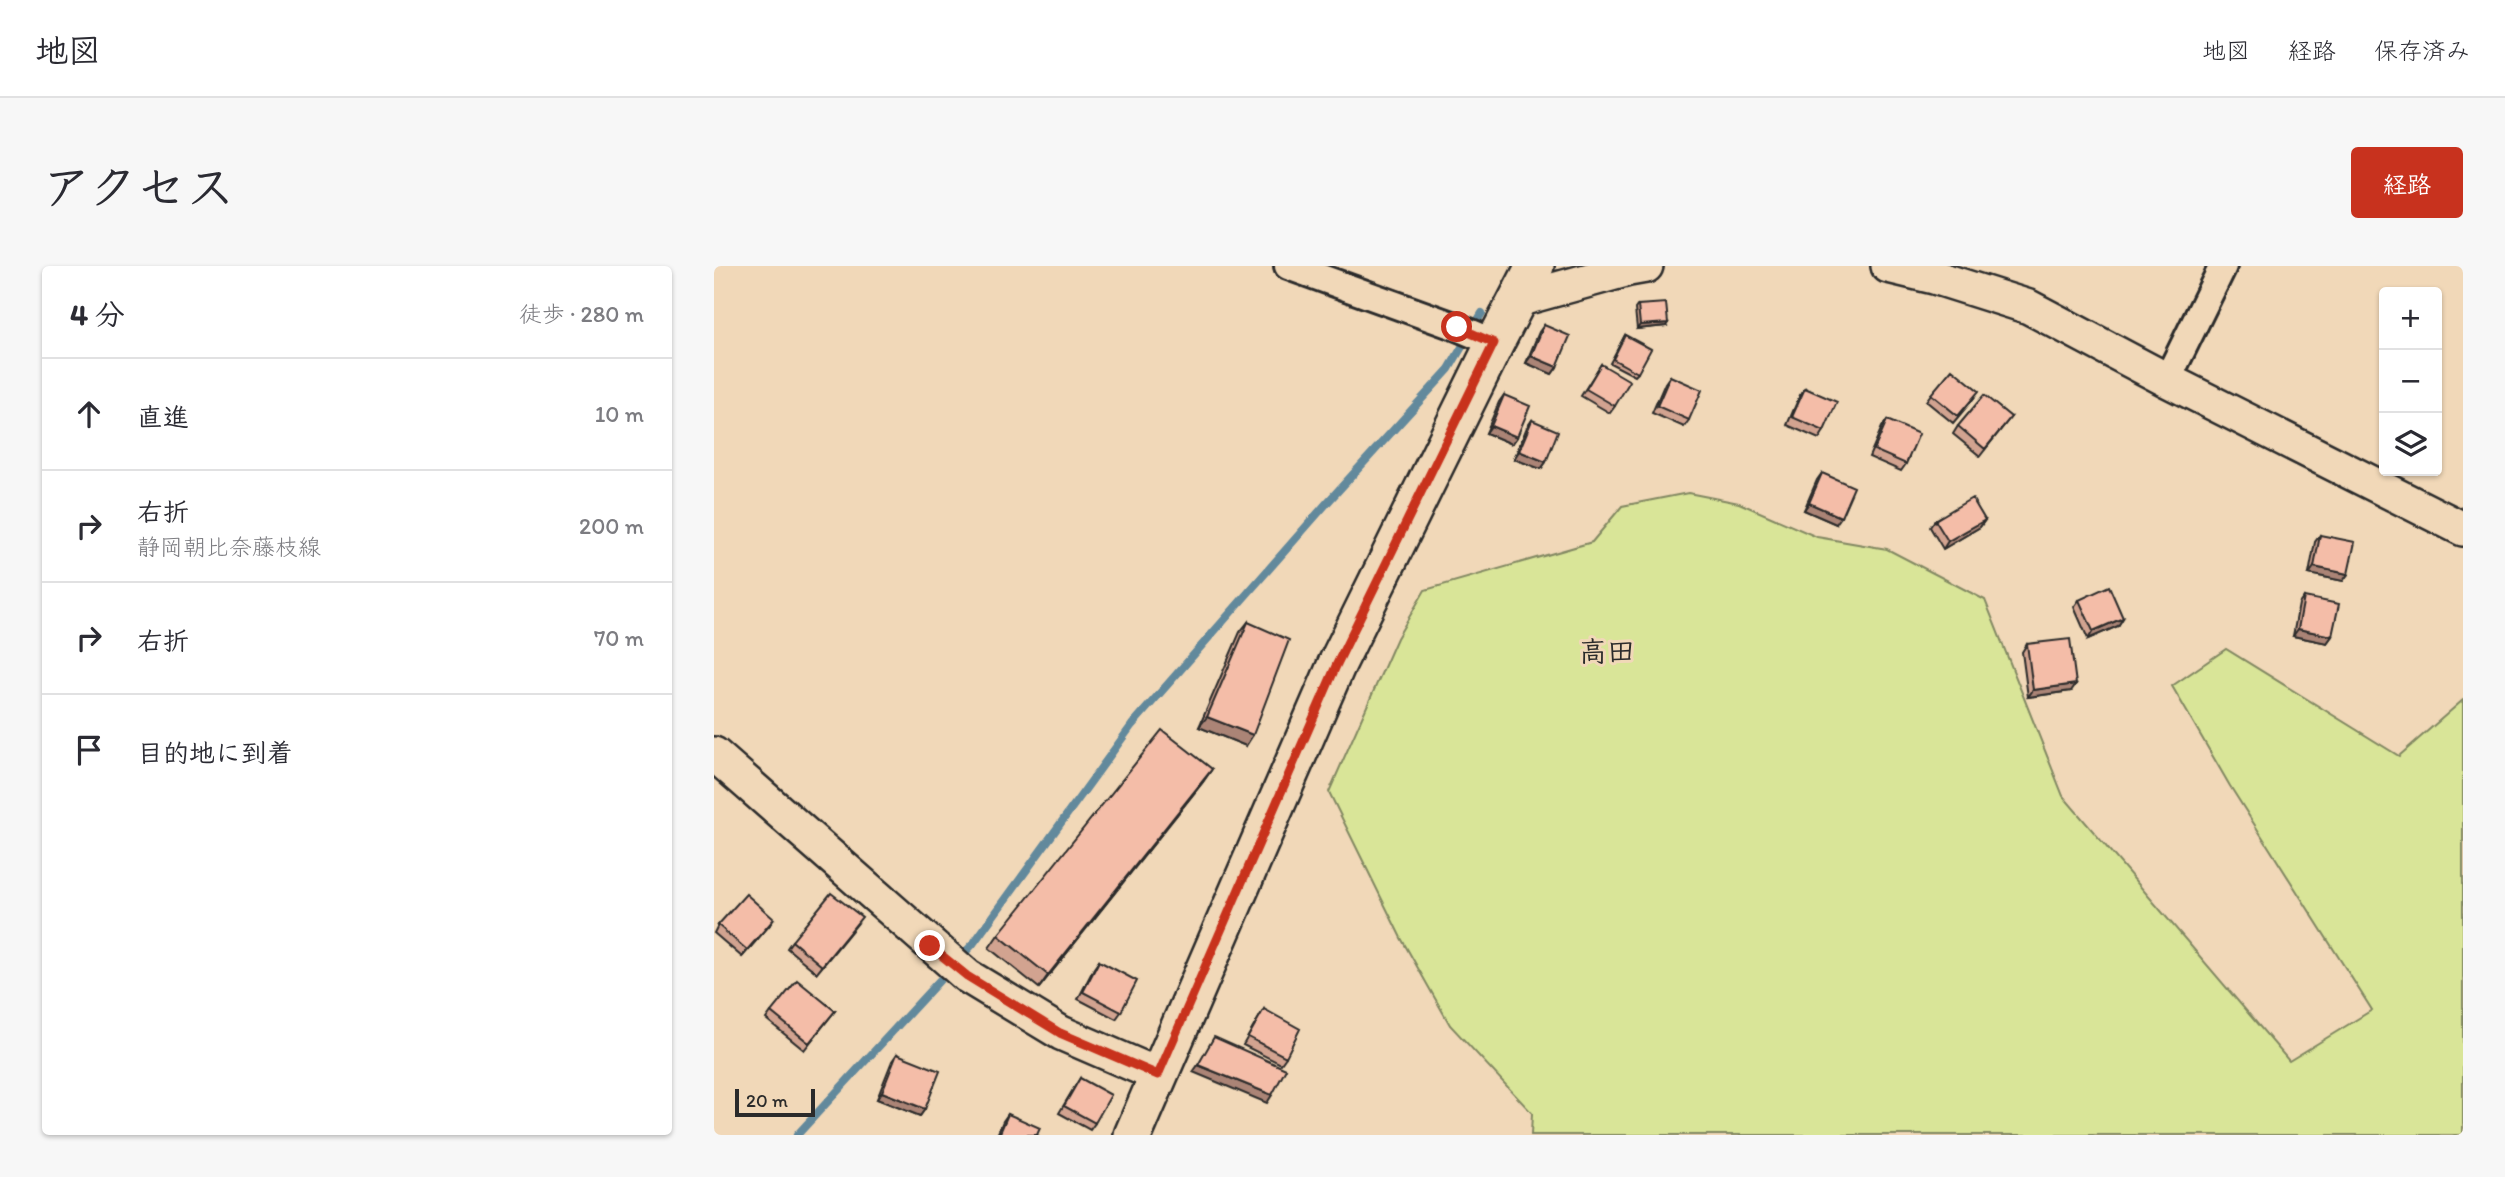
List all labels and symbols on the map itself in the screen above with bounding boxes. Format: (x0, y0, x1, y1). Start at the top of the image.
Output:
route start (1441, 311, 1472, 342)
district label: 高田 (1579, 634, 1635, 668)
route end (914, 930, 945, 961)
scale bar (735, 1086, 816, 1118)

